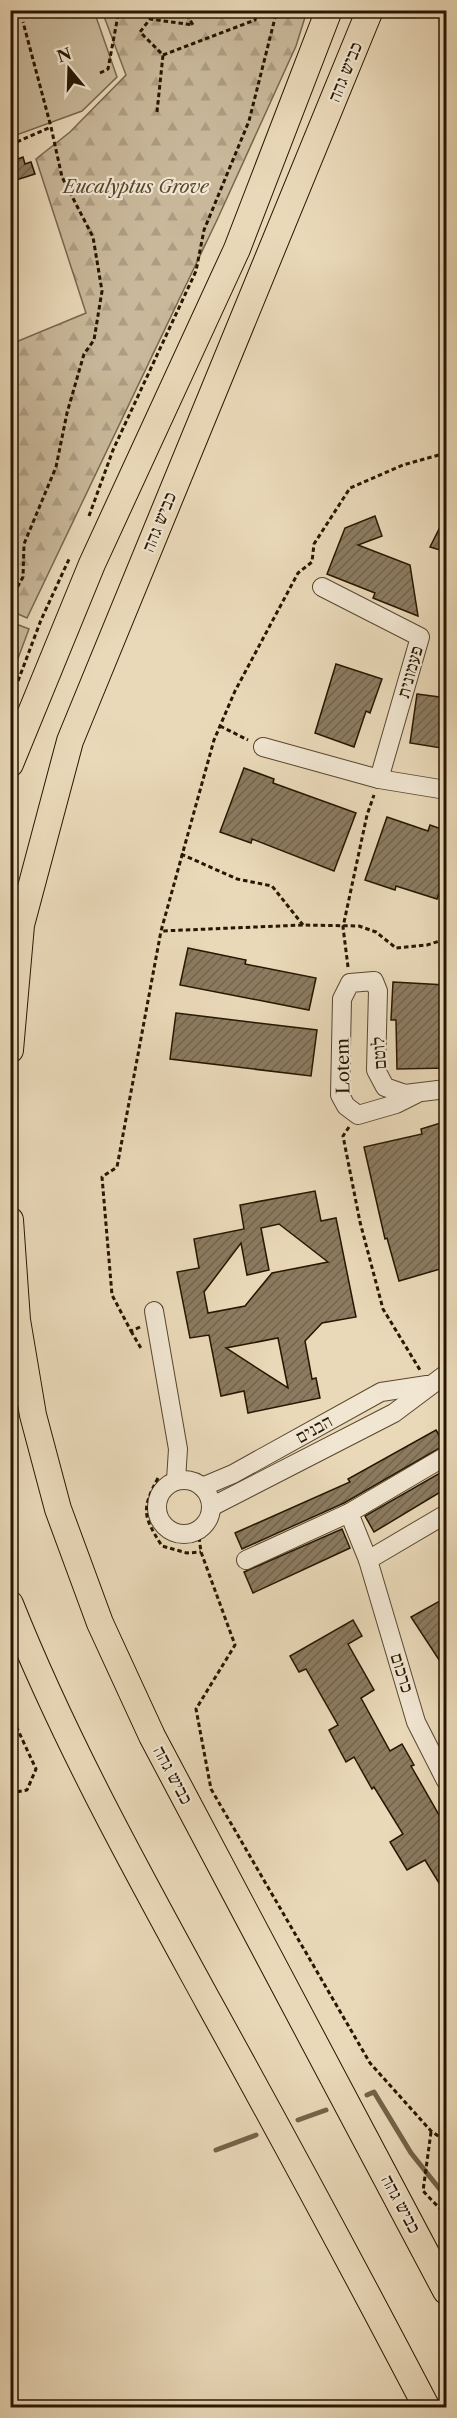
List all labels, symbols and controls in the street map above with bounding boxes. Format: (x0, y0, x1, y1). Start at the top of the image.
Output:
north arrow (39, 39, 99, 99)
street label: כביש גהה (323, 39, 367, 105)
text: N (54, 43, 74, 67)
park label: Eucalyptus Grove (61, 176, 210, 198)
street label: כביש גהה (137, 489, 181, 555)
street label: פעמונית (392, 643, 428, 701)
street label: לוטם (367, 1036, 391, 1070)
street label: Lotem (332, 1038, 354, 1094)
street label: הבנים (292, 1410, 336, 1448)
street label: כרכום (386, 1650, 418, 1696)
street label: כביש גהה (148, 1742, 198, 1808)
street label: כביש גהה (376, 2171, 426, 2237)

